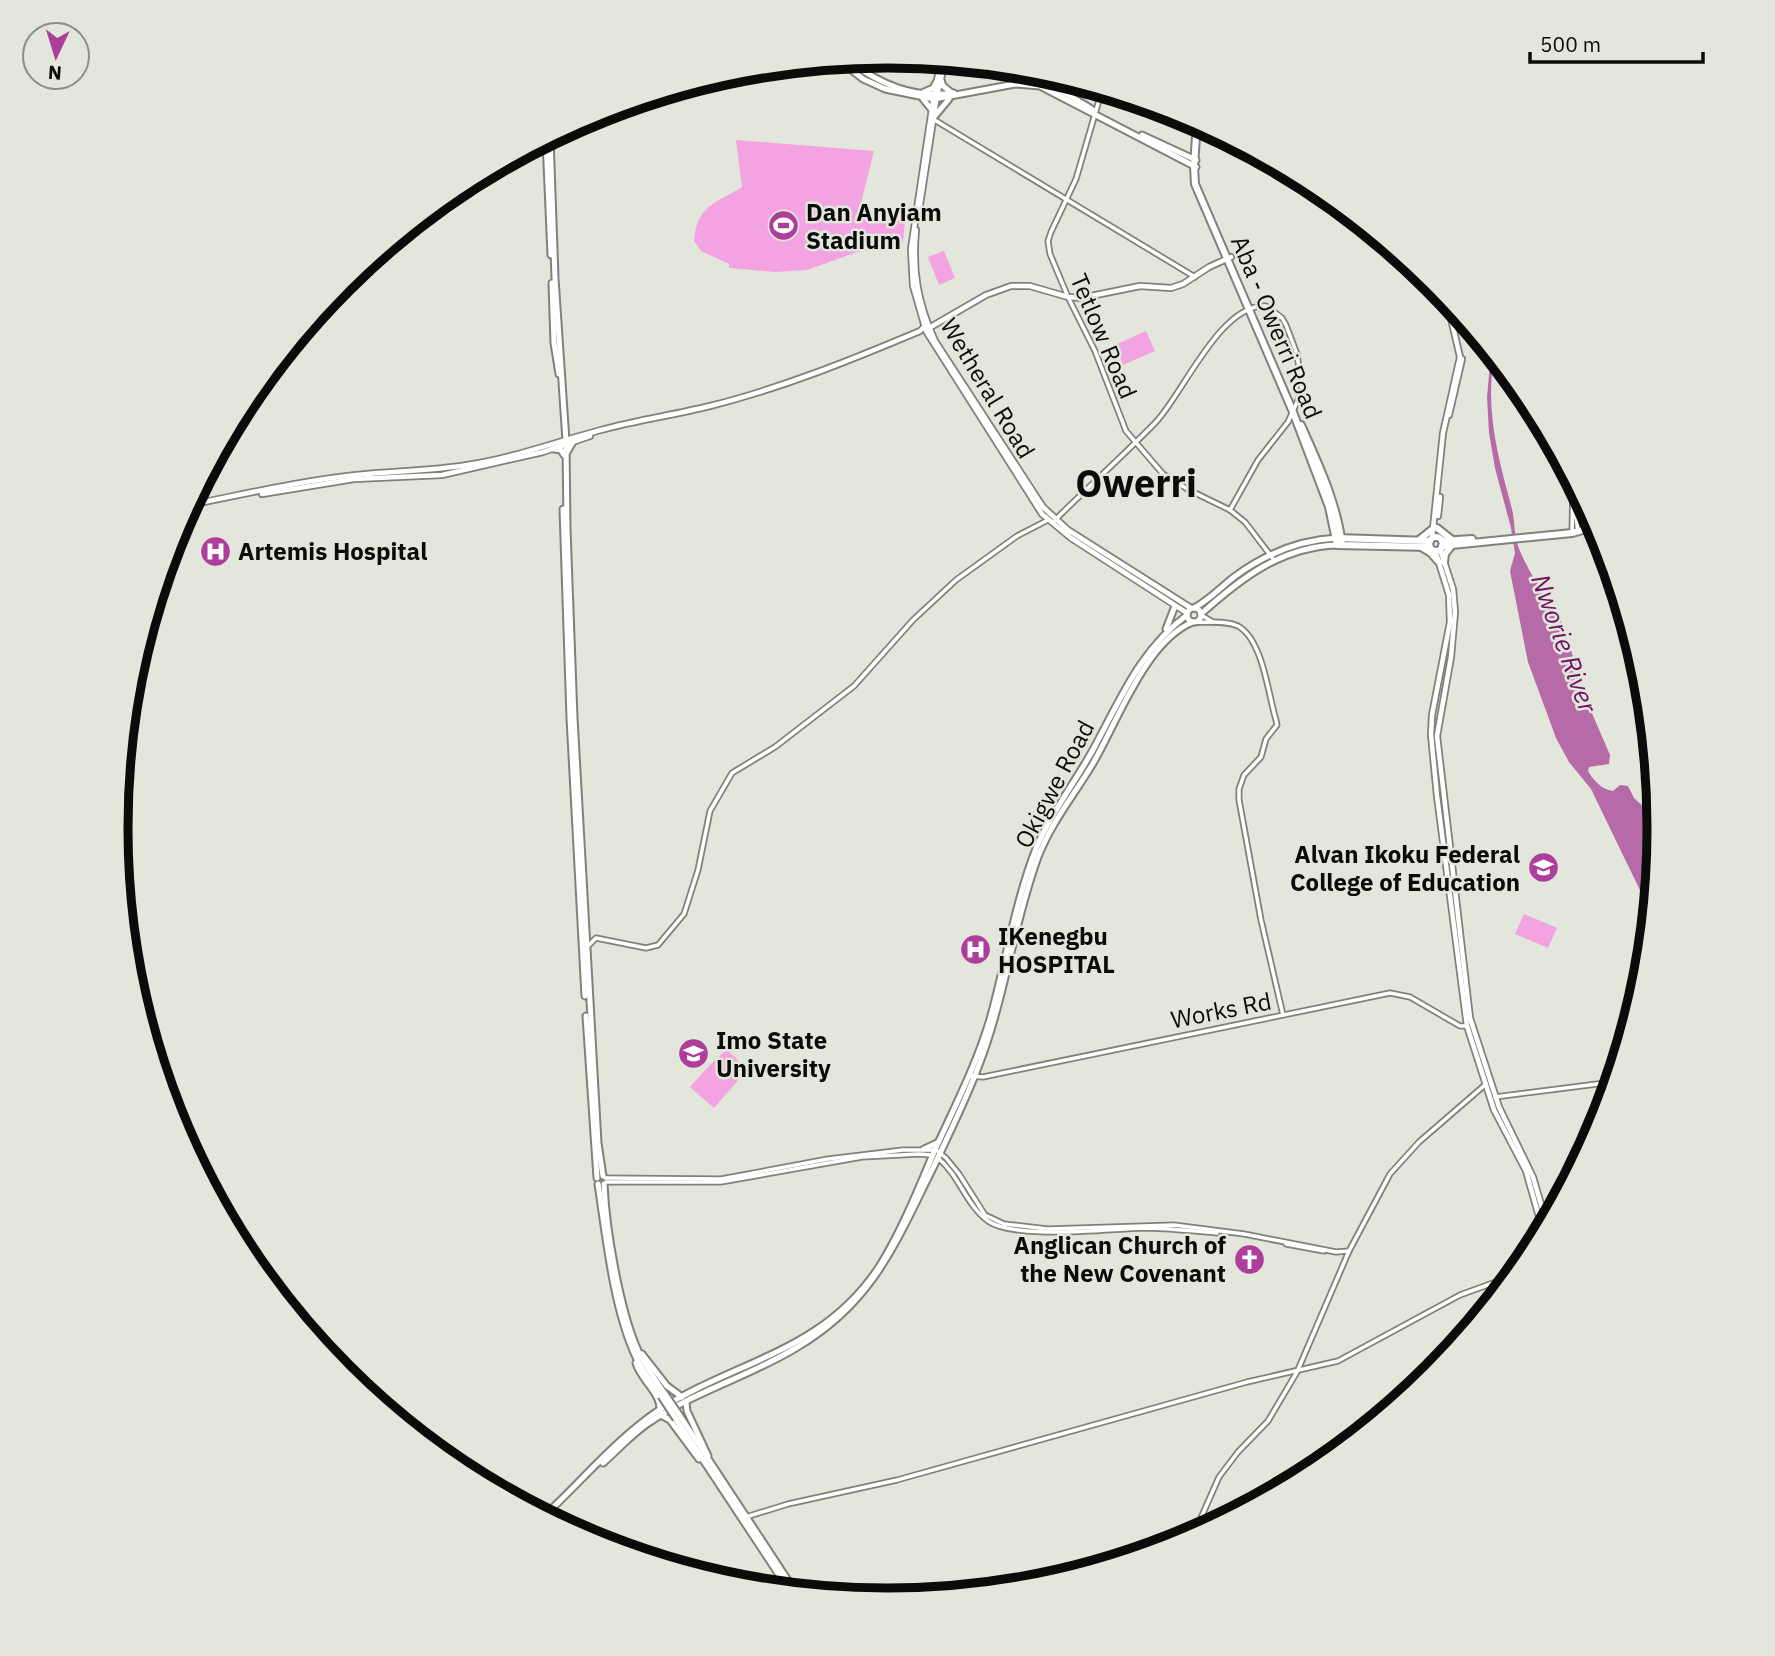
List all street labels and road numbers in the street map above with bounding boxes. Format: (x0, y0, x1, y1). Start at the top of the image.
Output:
street label: Aba - Owerri Road (1224, 231, 1330, 423)
street label: Tetlow Road (1063, 269, 1145, 403)
street label: Wetheral Road (934, 312, 1042, 464)
street label: Okigwe Road (1007, 714, 1101, 854)
street label: Works Rd (1168, 985, 1274, 1035)

